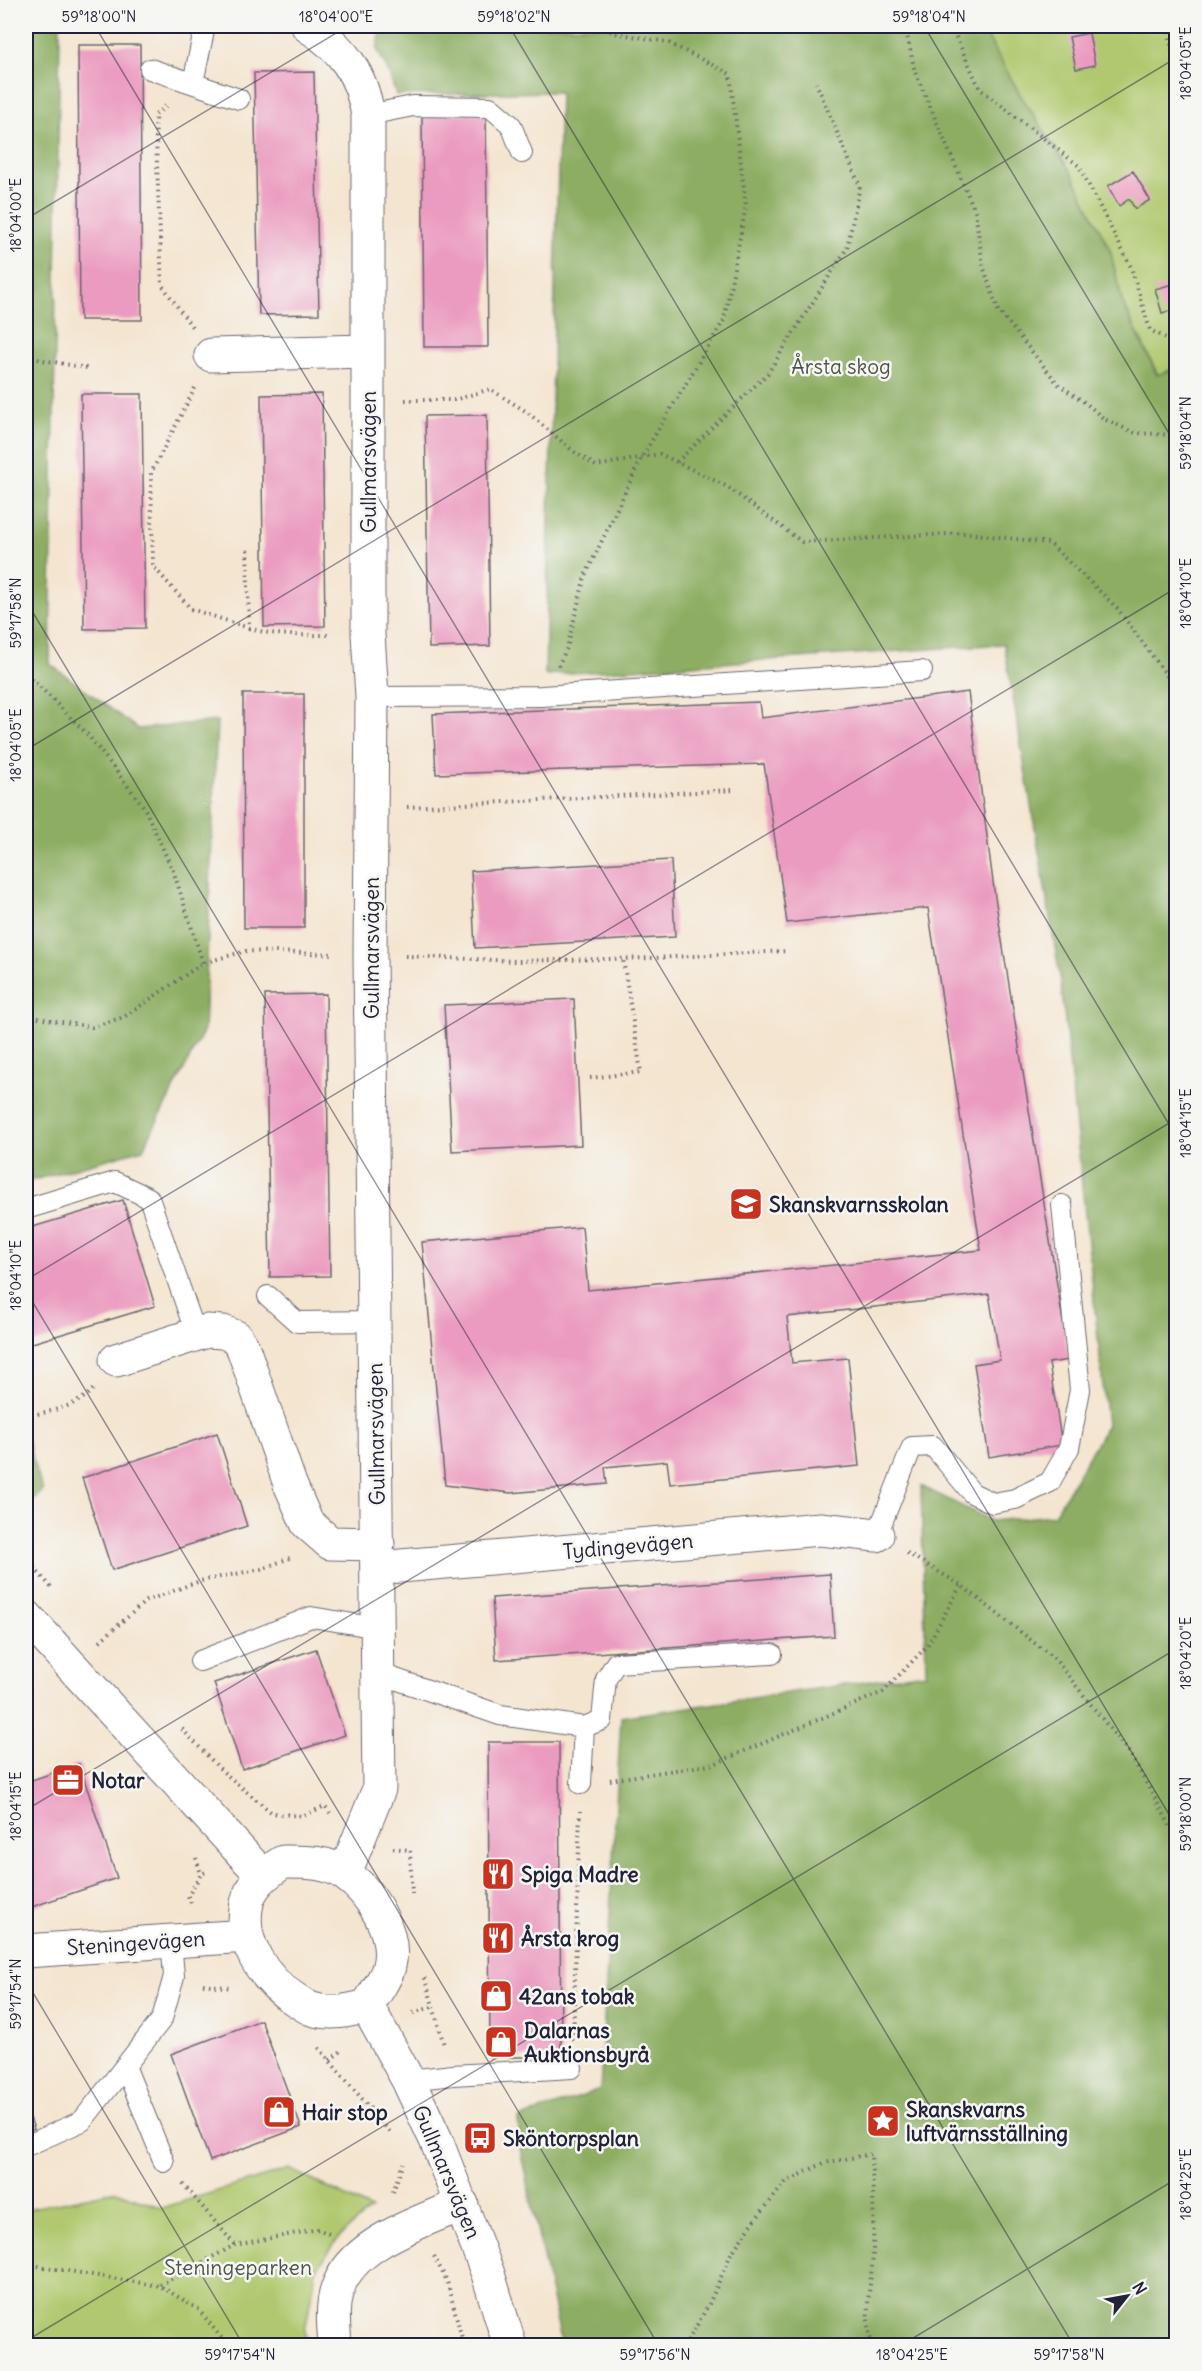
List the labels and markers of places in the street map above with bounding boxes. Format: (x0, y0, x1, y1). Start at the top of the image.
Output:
school or university icon: Skanskvarnsskolan (728, 1186, 764, 1222)
place label: Skanskvarnsskolan (769, 1191, 949, 1218)
office icon: Notar (50, 1762, 86, 1798)
place label: Notar (91, 1767, 145, 1794)
restaurant icon: Spiga Madre (480, 1856, 516, 1892)
place label: Spiga Madre (521, 1861, 638, 1888)
restaurant icon: Årsta krog (480, 1920, 516, 1956)
place label: Årsta krog (521, 1924, 619, 1952)
shop icon: 42ans tobak (478, 1978, 514, 2014)
place label: 42ans tobak (519, 1983, 635, 2010)
place label: Dalarnas Auktionsbyrå (524, 2017, 650, 2068)
shop icon: Dalarnas Auktionsbyrå (483, 2024, 519, 2060)
shop icon: Hair stop (261, 2094, 297, 2130)
place label: Skanskvarns luftvärnsställning (906, 2096, 1068, 2147)
place label: Hair stop (302, 2099, 388, 2126)
place icon: Skanskvarns luftvärnsställning (865, 2103, 901, 2139)
bus stop icon: Sköntorpsplan (462, 2120, 498, 2156)
place label: Sköntorpsplan (503, 2125, 639, 2152)

